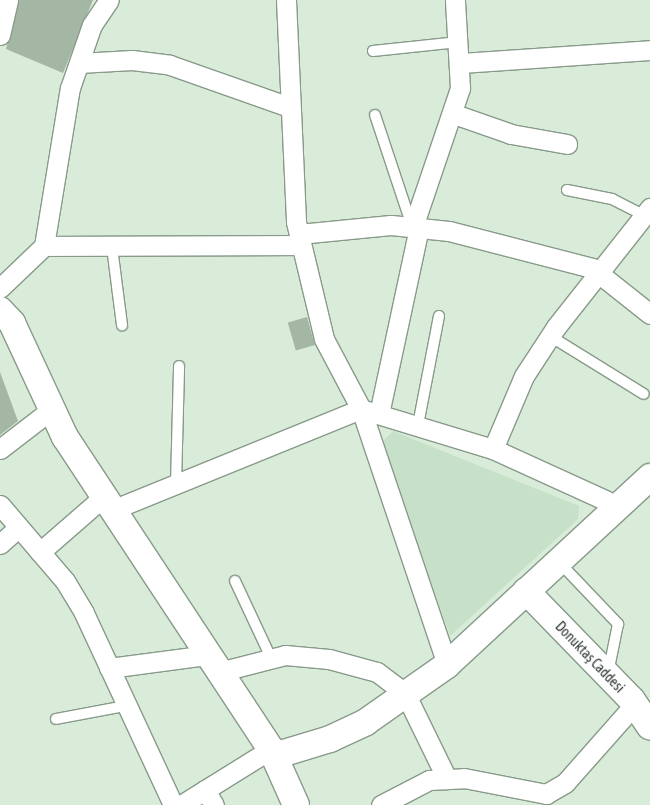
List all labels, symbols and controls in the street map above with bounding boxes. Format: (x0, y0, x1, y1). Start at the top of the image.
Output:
street label: Donuktaş Caddesi (552, 618, 628, 696)

